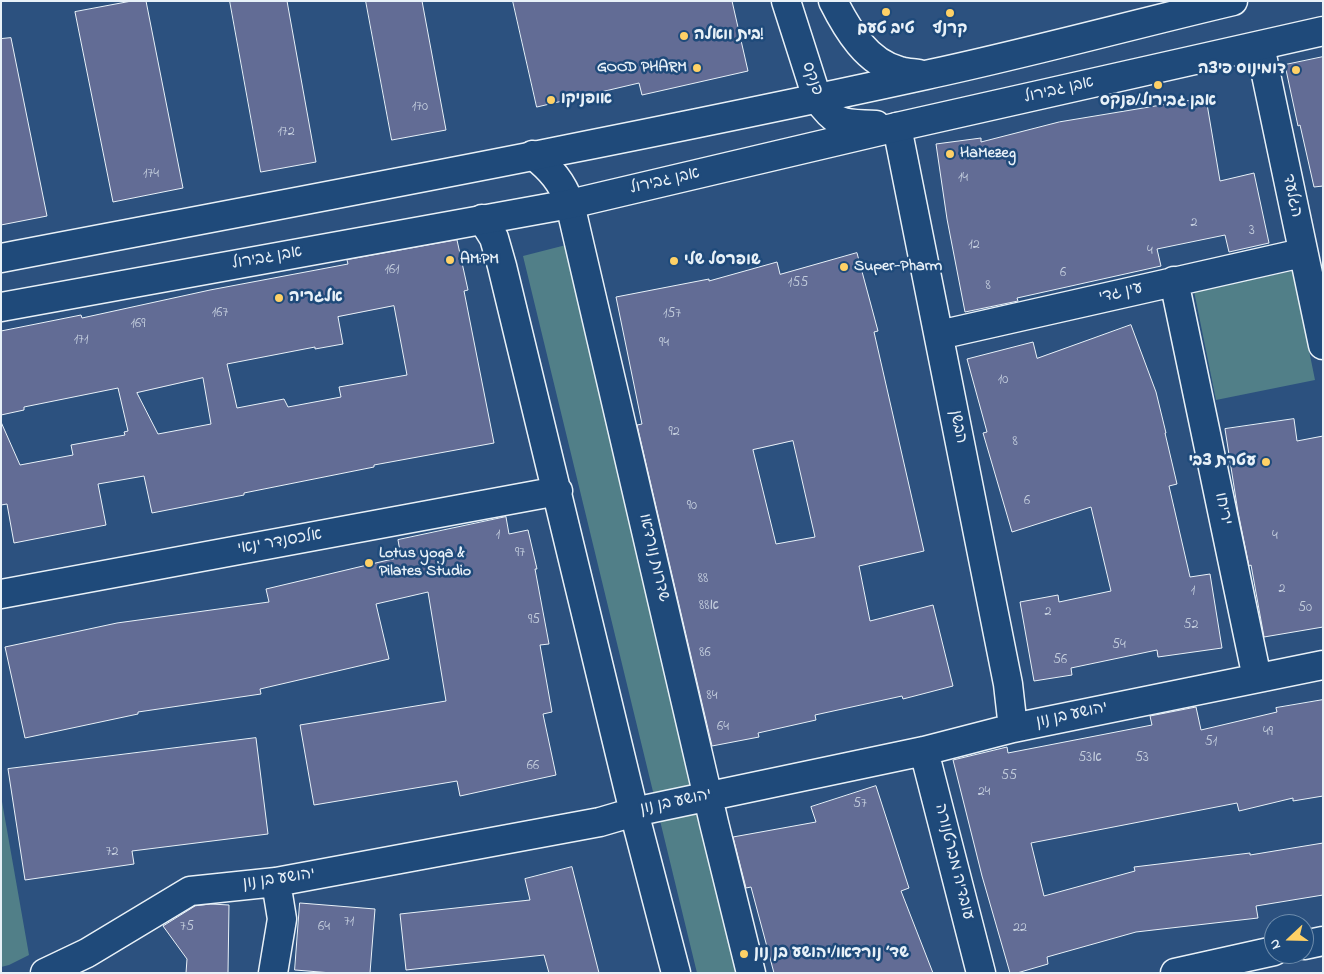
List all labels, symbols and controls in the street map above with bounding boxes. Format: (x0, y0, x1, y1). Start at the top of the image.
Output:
marker: טיב טעם (880, 6, 892, 18)
marker: קרנף (944, 7, 956, 19)
place label: טיב טעם (857, 20, 915, 40)
place label: קרנף (933, 20, 967, 40)
place label: בית וואלה! (694, 26, 763, 46)
marker: בית וואלה! (678, 30, 690, 42)
place label: GOOD PHARM (597, 58, 687, 78)
street label: פנקס (796, 60, 826, 98)
place label: דומינוס פיצה (1198, 60, 1286, 80)
marker: GOOD PHARM (691, 62, 703, 74)
marker: דומינוס פיצה (1290, 64, 1302, 76)
street label: אבן גבירול (1022, 74, 1096, 108)
marker: אבן גבירול/פנקס (1152, 79, 1164, 91)
place label: אופניקו (561, 90, 612, 110)
place label: אבן גבירול/פנקס (1100, 92, 1216, 112)
marker: אופניקו (545, 94, 557, 106)
house number: 170 (412, 100, 428, 116)
house number: 172 (277, 125, 295, 141)
place label: HaMezeg (960, 144, 1016, 164)
marker: HaMezeg (944, 148, 956, 160)
street label: אבן גבירול (628, 165, 702, 199)
house number: 174 (143, 167, 159, 183)
house number: 14 (958, 171, 968, 187)
street label: הגלעד (1277, 173, 1305, 219)
house number: 2 (1191, 216, 1197, 232)
house number: 3 (1249, 224, 1255, 240)
house number: 12 (968, 238, 980, 254)
street label: אבן גבירול (230, 243, 304, 275)
house number: 4 (1147, 244, 1153, 260)
place label: AM:PM (460, 250, 499, 270)
place label: שופרסל שלי (684, 251, 761, 271)
marker: AM:PM (444, 254, 456, 266)
marker: שופרסל שלי (668, 255, 680, 267)
place label: Super-Pharm (854, 257, 942, 277)
marker: Super-Pharm (838, 261, 850, 273)
house number: 161 (384, 263, 400, 279)
house number: 6 (1060, 266, 1066, 282)
house number: 155 (788, 276, 808, 292)
house number: 8 (985, 279, 991, 295)
street label: עין גדי (1097, 280, 1145, 308)
place label: אלגריה (289, 288, 343, 308)
marker: אלגריה (273, 292, 285, 304)
house number: 167 (212, 306, 228, 322)
house number: 157 (663, 307, 681, 323)
house number: 169 (131, 317, 145, 333)
house number: 171 (74, 333, 88, 349)
house number: 94 (659, 336, 669, 352)
house number: 10 (998, 373, 1008, 389)
street label: הבשן (944, 409, 970, 445)
house number: 92 (668, 425, 680, 441)
house number: 8 (1012, 435, 1018, 451)
place label: עטרת צבי (1189, 452, 1256, 472)
marker: עטרת צבי (1260, 456, 1272, 468)
street label: יריחו (1209, 491, 1235, 527)
house number: 6 (1024, 494, 1030, 510)
house number: 90 (687, 499, 697, 515)
street label: שדרות נורדאו (634, 512, 672, 604)
street label: אלכסנדר ינאי (236, 526, 324, 560)
house number: 1 (496, 528, 500, 544)
house number: 4 (1272, 529, 1278, 545)
place label: Lotus yoga & Pilates Studio (379, 544, 471, 582)
house number: 97 (515, 546, 525, 562)
marker: Lotus yoga & Pilates Studio (363, 557, 375, 569)
house number: 88 (698, 572, 708, 588)
house number: 2 (1279, 582, 1285, 598)
house number: 1 (1191, 584, 1195, 600)
house number: 88א (699, 599, 719, 615)
house number: 50 (1298, 601, 1312, 617)
house number: 2 (1045, 605, 1051, 621)
house number: 95 (528, 613, 540, 629)
house number: 52 (1184, 618, 1198, 634)
house number: 54 (1112, 638, 1126, 654)
house number: 86 (699, 646, 711, 662)
house number: 56 (1053, 653, 1067, 669)
house number: 84 (706, 689, 718, 705)
street label: יהושע בן נון (1034, 699, 1110, 733)
house number: 64 (717, 720, 729, 736)
house number: 49 (1263, 725, 1273, 741)
house number: 51 (1205, 735, 1217, 751)
house number: 53א (1078, 751, 1102, 767)
house number: 53 (1135, 751, 1149, 767)
house number: 66 (527, 759, 539, 775)
house number: 55 (1001, 769, 1017, 785)
house number: 24 (978, 785, 990, 801)
street label: יהושע בן נון (638, 786, 714, 820)
house number: 57 (853, 797, 867, 813)
street label: עובדיה מברטנורה (929, 802, 977, 922)
house number: 72 (106, 845, 118, 861)
street label: יהושע בן נון (242, 865, 316, 895)
north arrow (1264, 914, 1314, 964)
house number: 71 (344, 915, 354, 931)
house number: 75 (180, 920, 194, 936)
house number: 64 (318, 920, 330, 936)
house number: 22 (1013, 921, 1027, 937)
text: N (1264, 936, 1287, 952)
place label: שד׳ נורדאו/יהושע בן נון (754, 944, 909, 964)
marker: שד׳ נורדאו/יהושע בן נון (738, 948, 750, 960)

